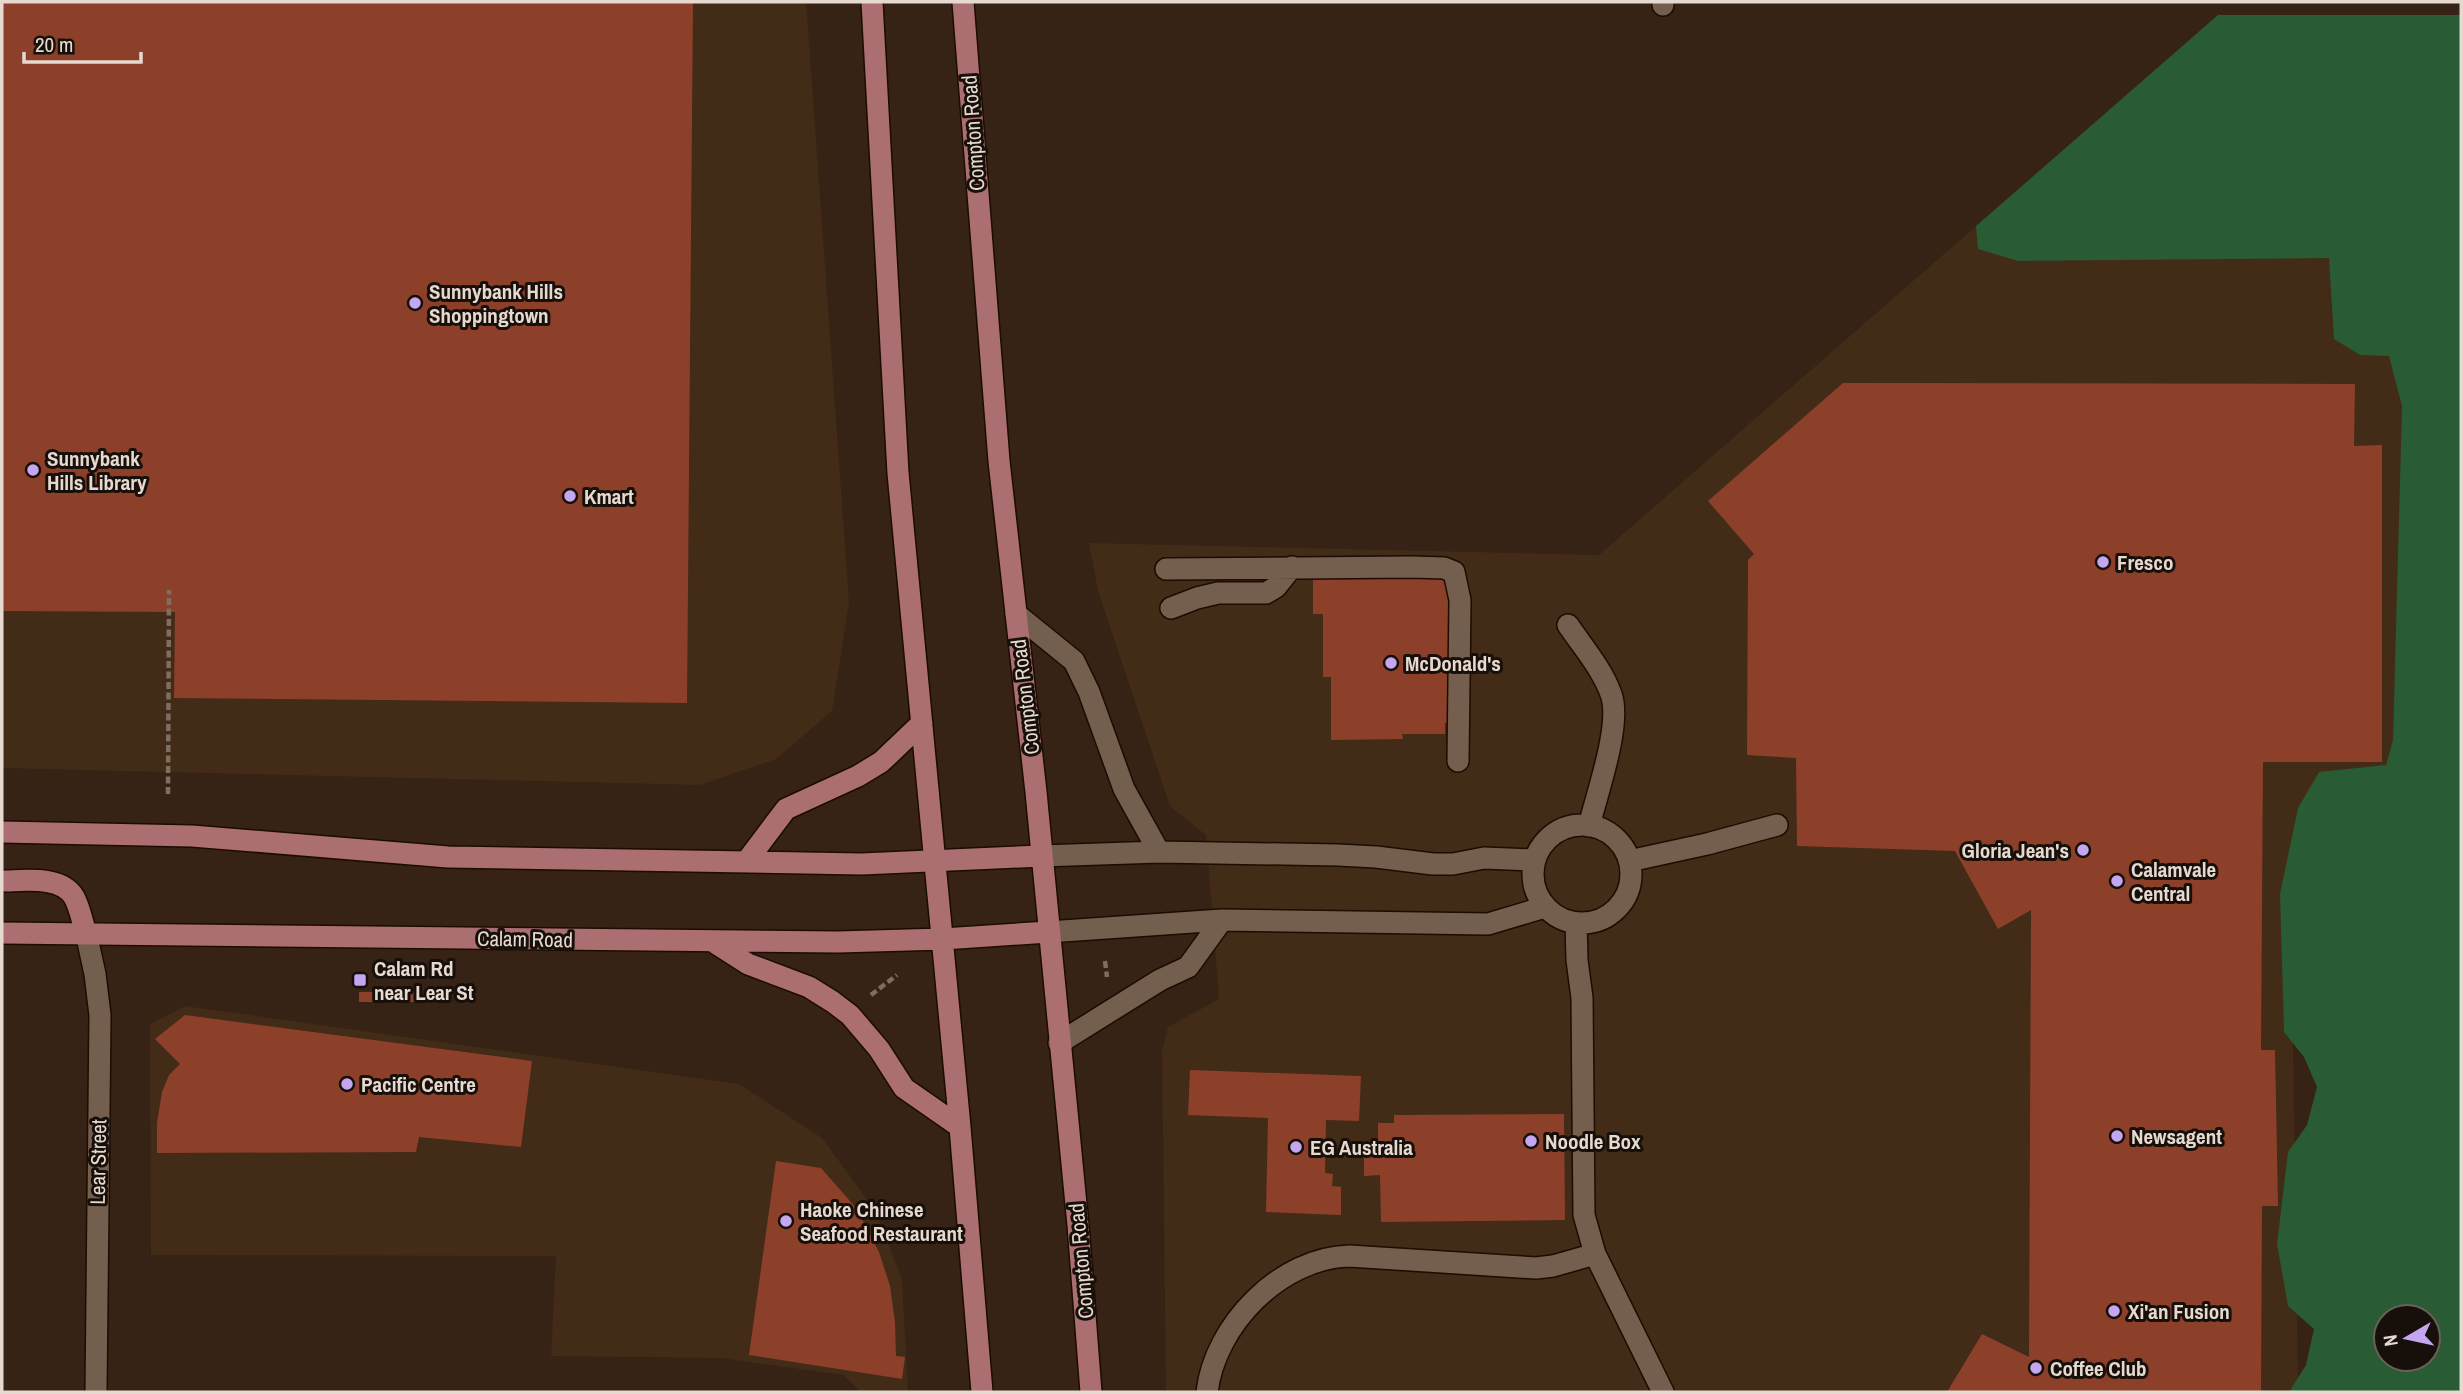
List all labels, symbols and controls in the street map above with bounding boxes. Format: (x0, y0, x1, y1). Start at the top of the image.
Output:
scale bar (24, 21, 142, 65)
text: 20 m (35, 30, 73, 59)
street label: Compton Road (954, 74, 992, 192)
place label: Sunnybank Hills Shoppingtown (429, 277, 563, 330)
marker: Sunnybank Hills Shoppingtown (407, 295, 423, 311)
place label: Sunnybank Hills Library (47, 444, 147, 497)
marker: Sunnybank Hills Library (25, 462, 41, 478)
place label: Kmart (584, 482, 634, 511)
marker: Kmart (562, 488, 578, 504)
place label: Fresco (2117, 548, 2173, 577)
marker: Fresco (2095, 554, 2111, 570)
street label: Compton Road (1004, 638, 1046, 756)
place label: McDonald's (1405, 649, 1501, 678)
marker: McDonald's (1383, 655, 1399, 671)
place label: Gloria Jean's (1962, 836, 2069, 865)
marker: Gloria Jean's (2075, 842, 2091, 858)
place label: Calamvale Central (2131, 855, 2216, 908)
marker: Calamvale Central (2109, 873, 2125, 889)
street label: Calam Road (477, 924, 573, 954)
place label: Calam Rd near Lear St (374, 954, 474, 1007)
marker: Calam Rd near Lear St (352, 972, 368, 988)
place label: Pacific Centre (361, 1070, 476, 1099)
marker: Pacific Centre (339, 1076, 355, 1092)
street label: Lear Street (83, 1119, 113, 1205)
place label: Newsagent (2131, 1122, 2222, 1151)
place label: Noodle Box (1545, 1127, 1641, 1156)
marker: Newsagent (2109, 1128, 2125, 1144)
place label: EG Australia (1310, 1133, 1413, 1162)
marker: Noodle Box (1523, 1133, 1539, 1149)
marker: EG Australia (1288, 1139, 1304, 1155)
place label: Haoke Chinese Seafood Restaurant (800, 1195, 963, 1248)
street label: Compton Road (1062, 1202, 1100, 1320)
marker: Haoke Chinese Seafood Restaurant (778, 1213, 794, 1229)
place label: Xi'an Fusion (2128, 1297, 2230, 1326)
marker: Xi'an Fusion (2106, 1303, 2122, 1319)
north arrow (2372, 1303, 2442, 1373)
text: N (2376, 1333, 2404, 1348)
place label: Coffee Club (2050, 1354, 2147, 1383)
marker: Coffee Club (2028, 1360, 2044, 1376)

